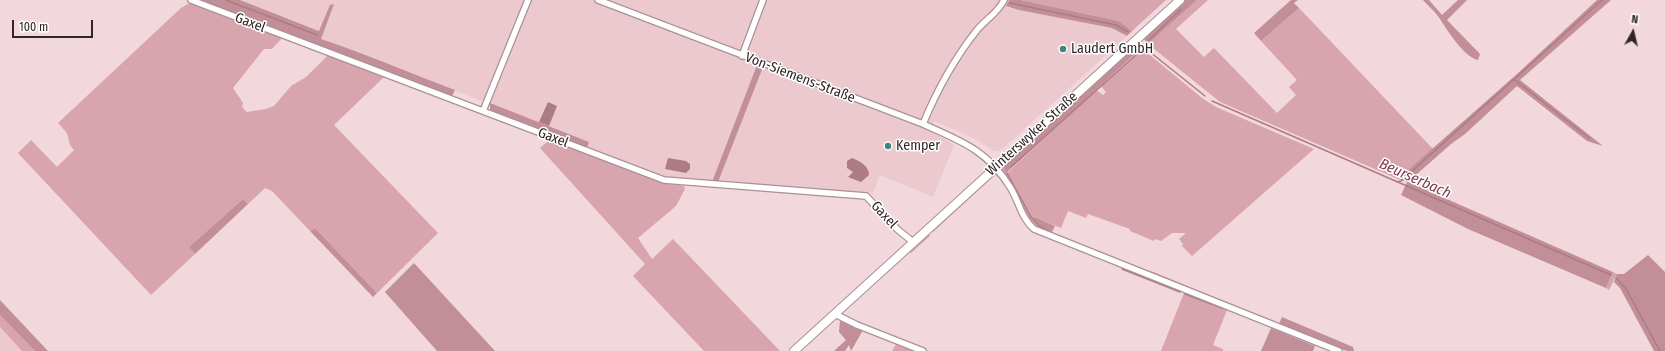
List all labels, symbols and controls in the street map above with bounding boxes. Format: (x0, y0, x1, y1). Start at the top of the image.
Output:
street label: Gaxel (232, 10, 268, 36)
scale bar (14, 12, 95, 38)
north arrow (1613, 12, 1653, 52)
text: N (1631, 13, 1639, 27)
text: 100 m (19, 20, 48, 34)
place label: Laudert GmbH (1071, 41, 1153, 57)
marker: Laudert GmbH (1058, 44, 1068, 54)
street label: Von-Siemens-Straße (743, 49, 857, 107)
street label: Winterswyker Straße (983, 88, 1081, 180)
street label: Gaxel (535, 125, 571, 151)
place label: Kemper (896, 138, 940, 154)
marker: Kemper (883, 141, 893, 151)
water label: Beurserbach (1376, 155, 1454, 203)
street label: Gaxel (867, 198, 901, 232)

